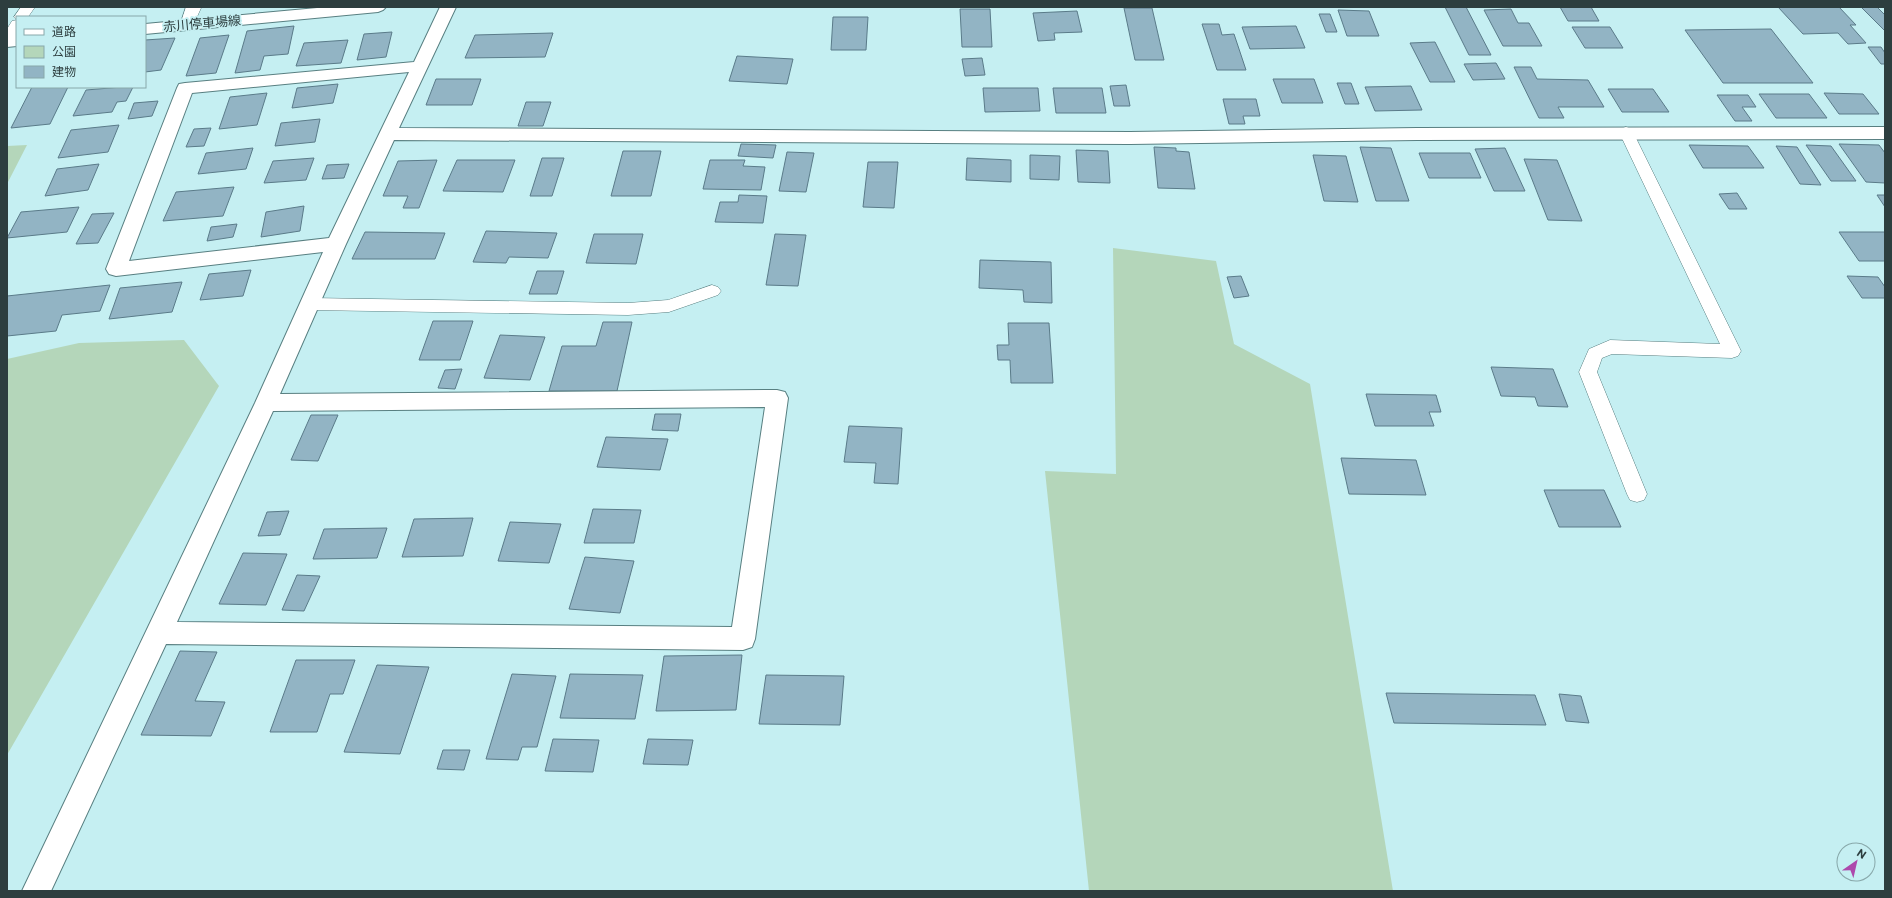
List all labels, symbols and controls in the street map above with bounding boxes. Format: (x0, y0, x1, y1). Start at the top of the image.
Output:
street label: 赤川停車場線 (162, 12, 242, 34)
legend (16, 16, 146, 88)
text: 道路 (52, 24, 76, 38)
text: 公園 (52, 44, 76, 58)
text: 建物 (52, 64, 76, 78)
north arrow (1836, 842, 1876, 882)
text: N (1855, 846, 1869, 861)

